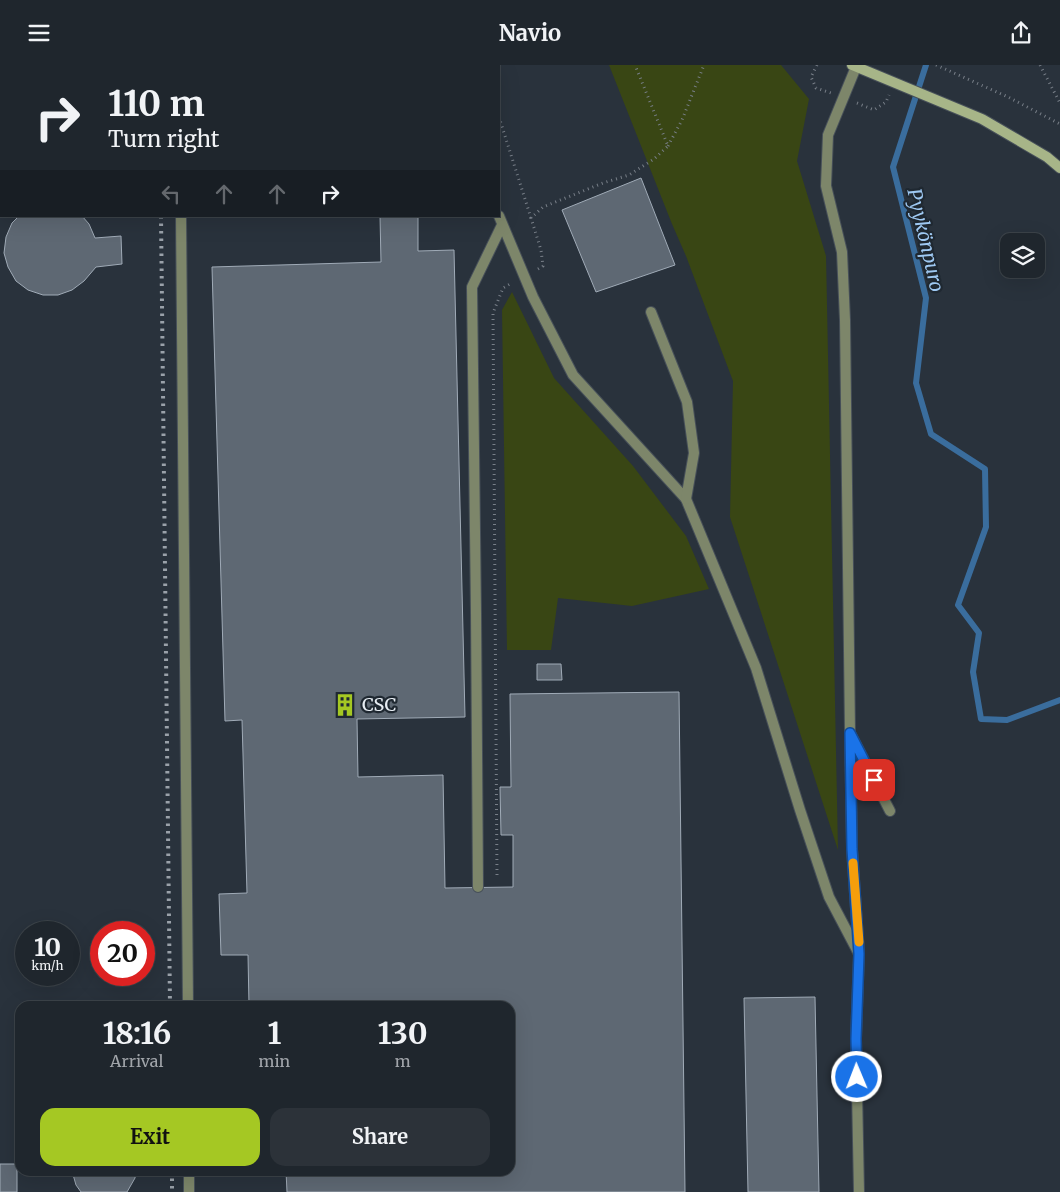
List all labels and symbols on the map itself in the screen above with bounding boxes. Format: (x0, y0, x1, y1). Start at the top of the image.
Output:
water label: Pyykönpuro (902, 186, 950, 294)
building icon: CSC (332, 692, 358, 718)
place label: CSC (362, 693, 396, 716)
pin (853, 759, 895, 801)
speed limit sign: 20 (90, 921, 155, 986)
position arrow (830, 1050, 882, 1102)

